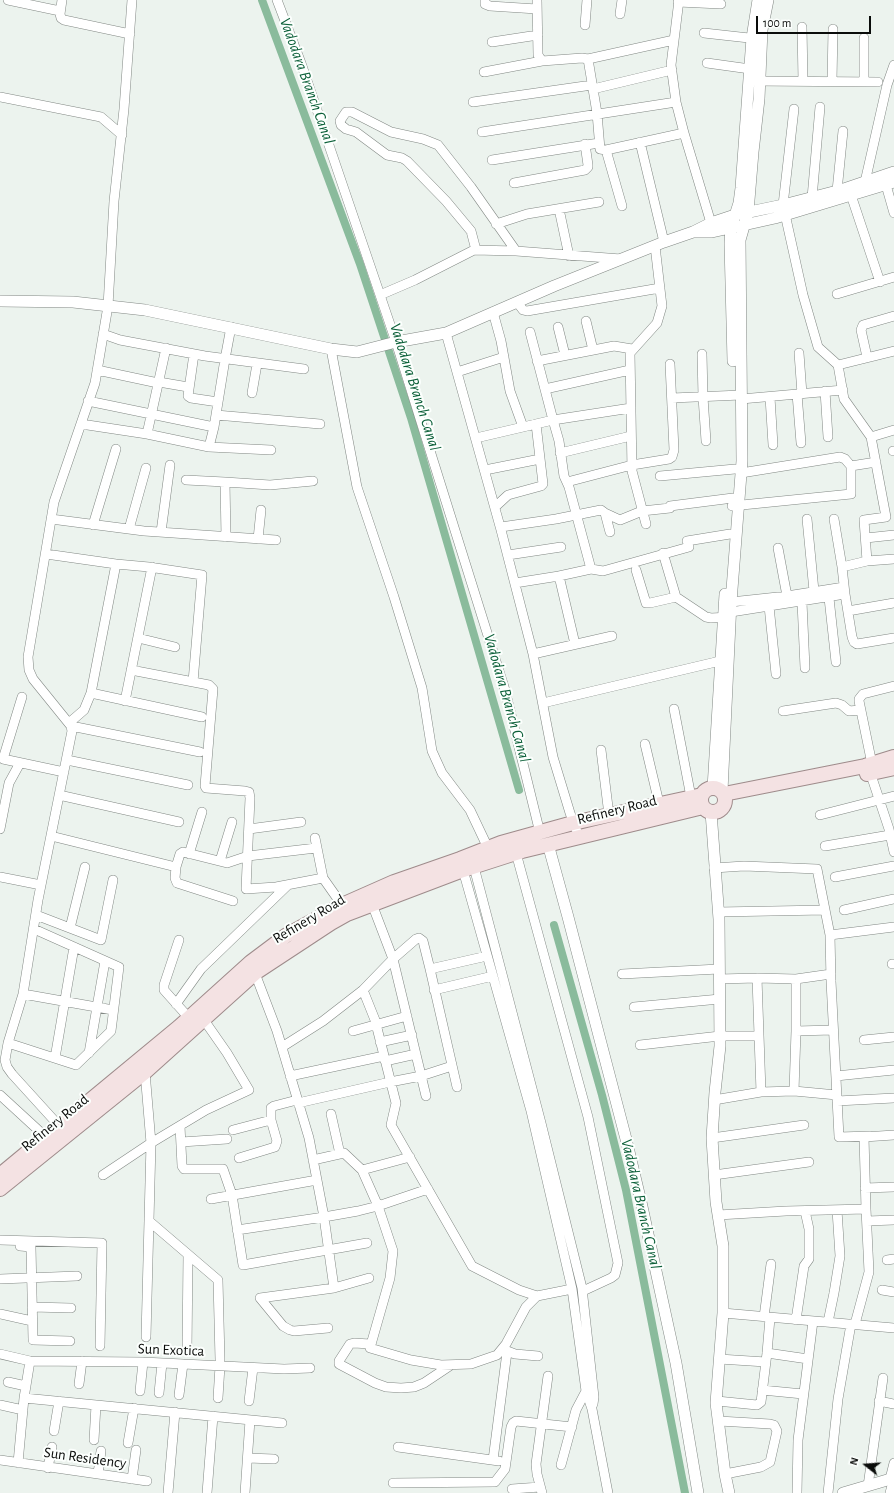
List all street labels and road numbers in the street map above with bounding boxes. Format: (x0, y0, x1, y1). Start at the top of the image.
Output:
street label: Refinery Road (575, 791, 659, 829)
street label: Refinery Road (269, 890, 349, 948)
street label: Refinery Road (18, 1090, 92, 1156)
street label: Sun Exotica (137, 1340, 205, 1360)
street label: Sun Residency (43, 1443, 127, 1473)

